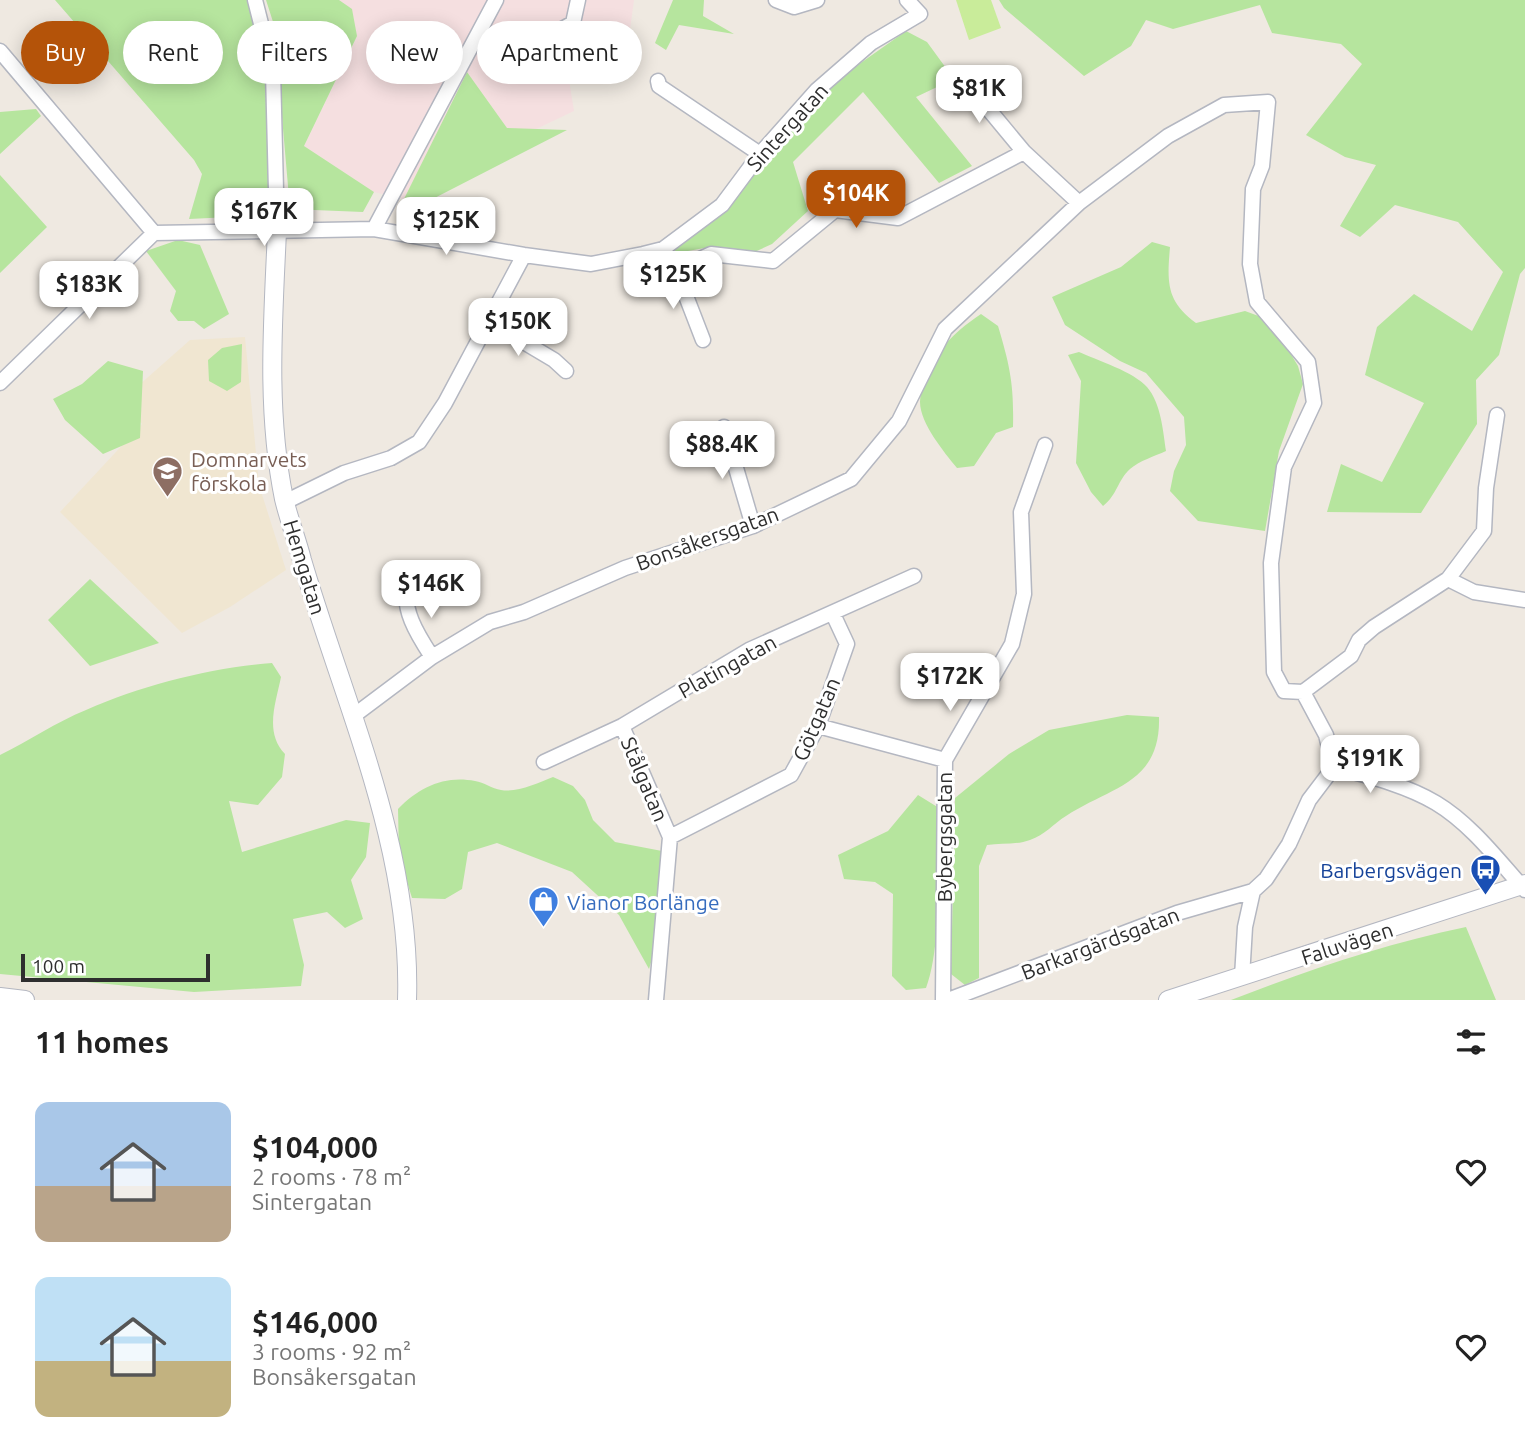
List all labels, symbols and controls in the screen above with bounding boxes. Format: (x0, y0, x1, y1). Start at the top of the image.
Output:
chip: Buy (21, 21, 109, 84)
chip: Rent (123, 21, 223, 84)
chip: Filters (237, 21, 352, 84)
chip: New (366, 21, 463, 84)
chip: Apartment (477, 21, 642, 84)
pin: $81K (938, 66, 1020, 125)
text: $81K (952, 75, 1006, 100)
street label: Sintergatan (741, 78, 833, 176)
pin: $104K (807, 170, 905, 230)
text: $104K (822, 180, 890, 205)
pin: $167K (215, 188, 313, 248)
text: $167K (230, 198, 298, 223)
pin: $125K (397, 198, 495, 257)
text: $125K (412, 207, 480, 232)
pin: $125K (624, 252, 722, 311)
text: $125K (639, 261, 707, 286)
pin: $183K (40, 262, 138, 321)
text: $183K (55, 271, 123, 296)
pin: $150K (469, 298, 567, 358)
text: $150K (484, 308, 552, 333)
pin: $88.4K (665, 421, 779, 481)
text: $88.4K (686, 431, 758, 456)
place label: Domnarvets förskola (191, 447, 307, 495)
school or university icon: Domnarvets förskola (151, 454, 185, 498)
street label: Bonsåkersgatan (632, 501, 782, 575)
street label: Hemgatan (279, 517, 331, 617)
pin: $146K (382, 560, 480, 620)
text: $146K (397, 570, 465, 595)
street label: Platingatan (674, 629, 780, 703)
pin: $172K (901, 654, 999, 713)
text: $172K (916, 663, 984, 688)
street label: Götgatan (788, 674, 844, 764)
street label: Stålgatan (616, 733, 674, 825)
pin: $191K (1321, 736, 1419, 795)
text: $191K (1336, 745, 1404, 770)
street label: Bybergsgatan (932, 772, 956, 902)
bus stop icon: Barbergsvägen (1468, 853, 1502, 897)
place label: Barbergsvägen (1320, 858, 1462, 882)
shop icon: Vianor Borlänge (527, 885, 561, 929)
place label: Vianor Borlänge (567, 890, 720, 914)
street label: Barkargärdsgatan (1018, 902, 1182, 984)
street label: Faluvägen (1298, 917, 1396, 969)
scale bar (21, 951, 210, 983)
text: 100 m (32, 955, 85, 977)
icon: filters (1452, 1023, 1490, 1061)
text: 11 homes (35, 1025, 169, 1059)
icon: home (91, 1130, 175, 1214)
text: $104,000 (252, 1130, 378, 1164)
icon: heart (1452, 1153, 1490, 1191)
text: 2 rooms · 78 m² (252, 1164, 411, 1189)
text: Sintergatan (252, 1189, 372, 1214)
icon: home (91, 1305, 175, 1389)
text: $146,000 (252, 1305, 378, 1339)
icon: heart (1452, 1328, 1490, 1366)
text: 3 rooms · 92 m² (252, 1339, 411, 1364)
text: Bonsåkersgatan (252, 1364, 417, 1389)

